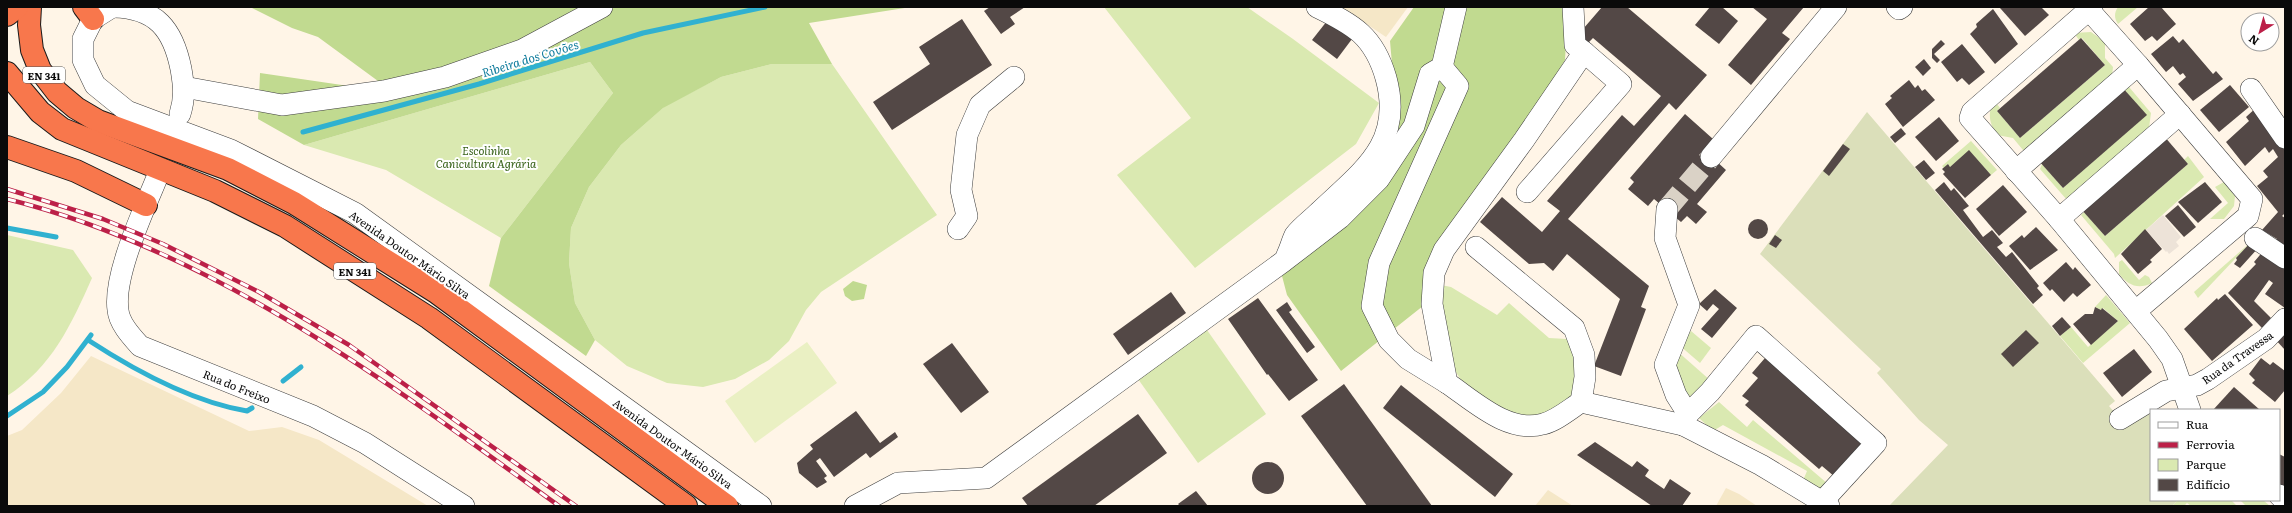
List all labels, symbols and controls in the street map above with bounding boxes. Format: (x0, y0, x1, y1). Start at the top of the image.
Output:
north arrow (2240, 12, 2280, 52)
text: N (2245, 32, 2262, 50)
water label: Ribeira dos Covões (479, 35, 581, 81)
road number: EN 341 (23, 67, 65, 83)
park label: Escolinha Canicultura Agrária (436, 142, 537, 171)
street label: Avenida Doutor Mário Silva (346, 206, 474, 302)
road number: EN 341 (334, 263, 376, 279)
street label: Rua da Travessa (2198, 326, 2276, 388)
street label: Rua do Freixo (201, 365, 273, 407)
street label: Avenida Doutor Mário Silva (610, 394, 736, 492)
legend (2150, 409, 2280, 501)
text: Rua (2186, 415, 2209, 433)
text: Ferrovia (2186, 435, 2235, 453)
text: Parque (2186, 455, 2226, 473)
text: Edifício (2186, 475, 2230, 493)

